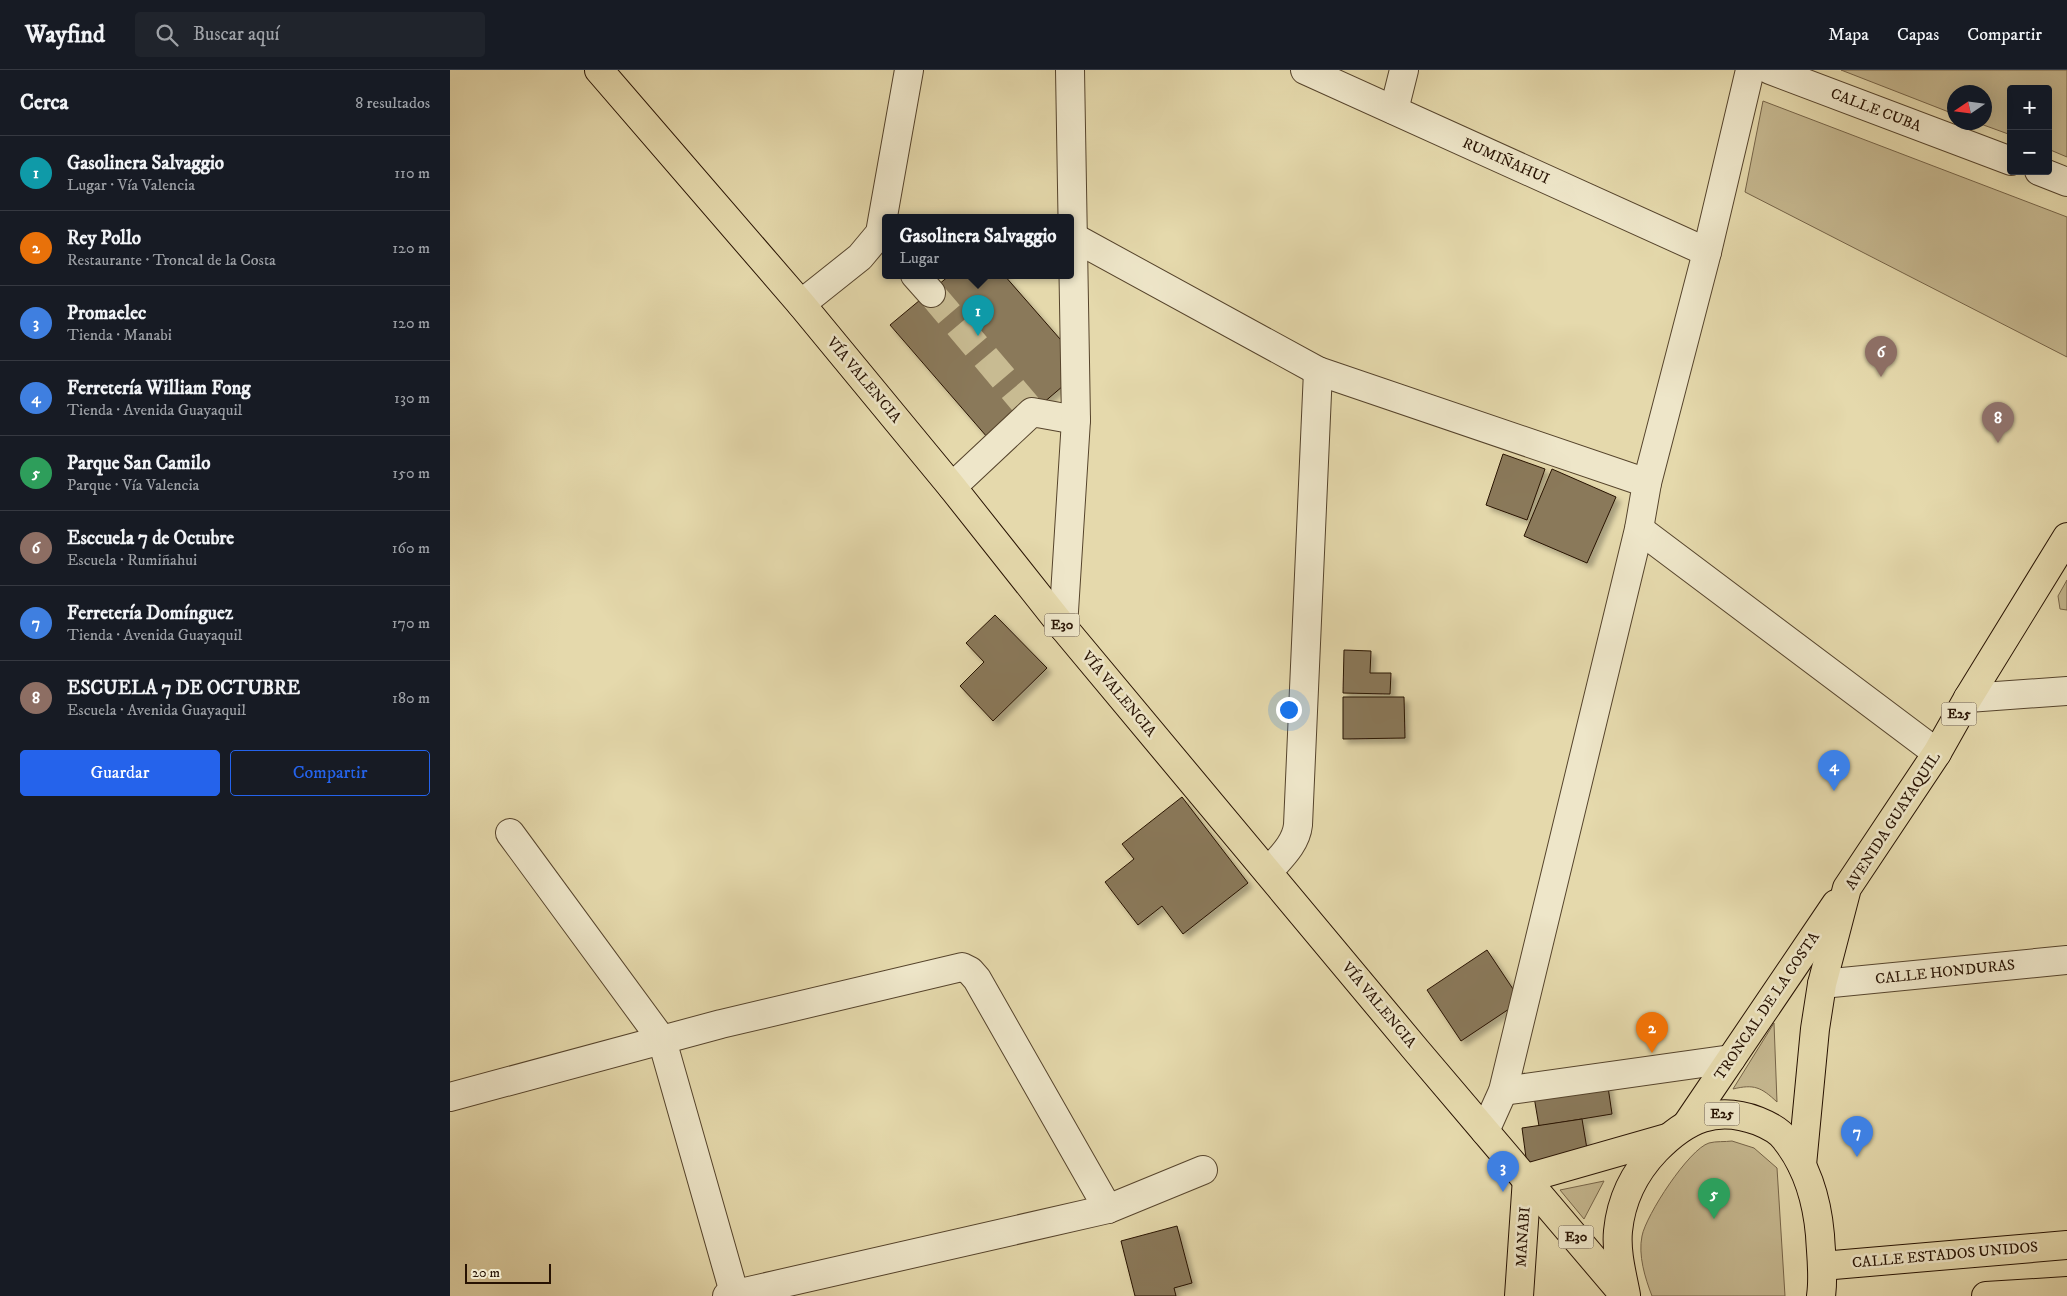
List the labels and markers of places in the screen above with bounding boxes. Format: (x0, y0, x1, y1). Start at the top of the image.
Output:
pin: 1 (962, 295, 994, 336)
pin: 6 (1865, 336, 1897, 377)
pin: 8 (1982, 402, 2014, 443)
pin: 4 (1818, 750, 1850, 791)
pin: 2 (1636, 1012, 1668, 1053)
pin: 7 (1841, 1116, 1873, 1157)
pin: 3 (1487, 1151, 1519, 1192)
pin: 5 (1698, 1178, 1730, 1219)

